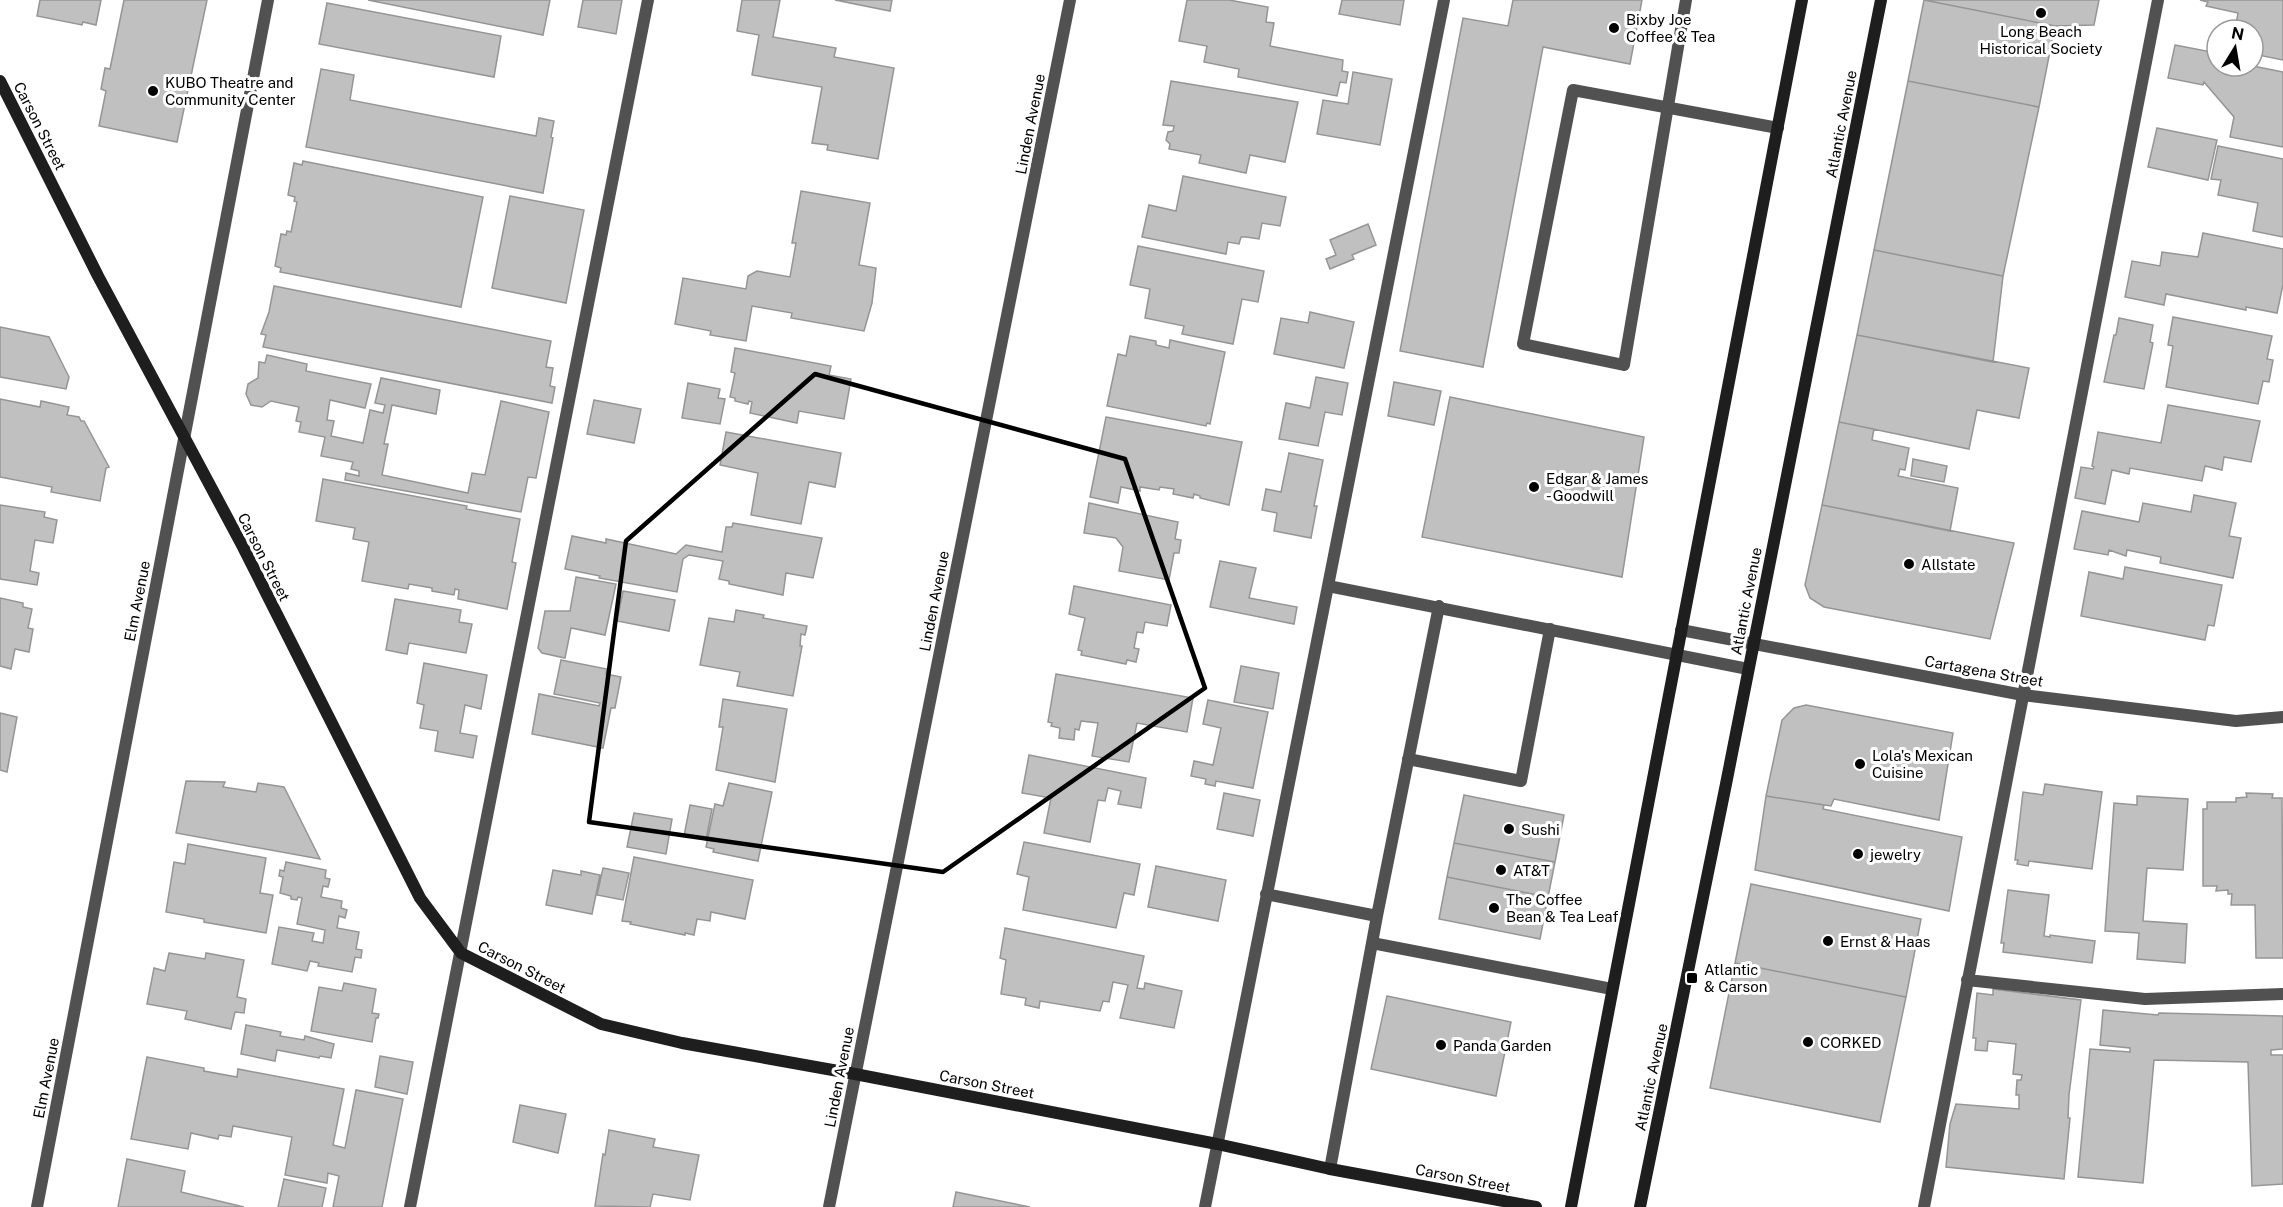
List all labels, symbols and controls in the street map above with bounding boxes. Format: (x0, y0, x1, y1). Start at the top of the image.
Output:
marker: Long Beach Historical Society (2034, 6, 2048, 20)
place label: Bixby Joe Coffee & Tea (1626, 11, 1715, 45)
north arrow (2205, 18, 2265, 78)
marker: Bixby Joe Coffee & Tea (1607, 21, 1621, 35)
place label: Long Beach Historical Society (1979, 23, 2103, 57)
text: N (2230, 23, 2246, 44)
street label: Atlantic Avenue (1822, 69, 1860, 179)
street label: Linden Avenue (1012, 72, 1048, 176)
place label: KUBO Theatre and Community Center (165, 74, 296, 108)
street label: Carson Street (11, 79, 70, 173)
marker: KUBO Theatre and Community Center (146, 84, 160, 98)
place label: Edgar & James - Goodwill (1546, 470, 1648, 504)
marker: Edgar & James - Goodwill (1527, 480, 1541, 494)
street label: Carson Street (235, 510, 294, 604)
street label: Atlantic Avenue (1727, 546, 1765, 656)
street label: Linden Avenue (916, 549, 952, 653)
place label: Allstate (1921, 556, 1976, 573)
marker: Allstate (1902, 557, 1916, 571)
street label: Elm Avenue (121, 559, 153, 643)
street label: Cartagena Street (1923, 652, 2045, 690)
place label: Lola's Mexican Cuisine (1872, 747, 1973, 781)
marker: Lola's Mexican Cuisine (1853, 757, 1867, 771)
place label: Sushi (1521, 821, 1560, 838)
marker: Sushi (1502, 822, 1516, 836)
place label: jewelry (1869, 846, 1921, 863)
marker: jewelry (1851, 847, 1865, 861)
place label: AT&T (1513, 862, 1550, 879)
marker: AT&T (1494, 863, 1508, 877)
place label: The Coffee Bean & Tea Leaf (1506, 891, 1618, 925)
marker: The Coffee Bean & Tea Leaf (1487, 901, 1501, 915)
place label: Ernst & Haas (1840, 933, 1930, 950)
marker: Ernst & Haas (1821, 934, 1835, 948)
street label: Carson Street (475, 938, 569, 997)
place label: Atlantic & Carson (1704, 961, 1767, 995)
marker: Atlantic & Carson (1685, 971, 1699, 985)
street label: Atlantic Avenue (1631, 1022, 1671, 1132)
street label: Linden Avenue (821, 1025, 857, 1129)
place label: CORKED (1820, 1034, 1882, 1051)
marker: CORKED (1801, 1035, 1815, 1049)
street label: Elm Avenue (30, 1036, 62, 1120)
place label: Panda Garden (1453, 1037, 1551, 1054)
marker: Panda Garden (1434, 1038, 1448, 1052)
street label: Carson Street (938, 1066, 1036, 1102)
street label: Carson Street (1414, 1160, 1512, 1196)

